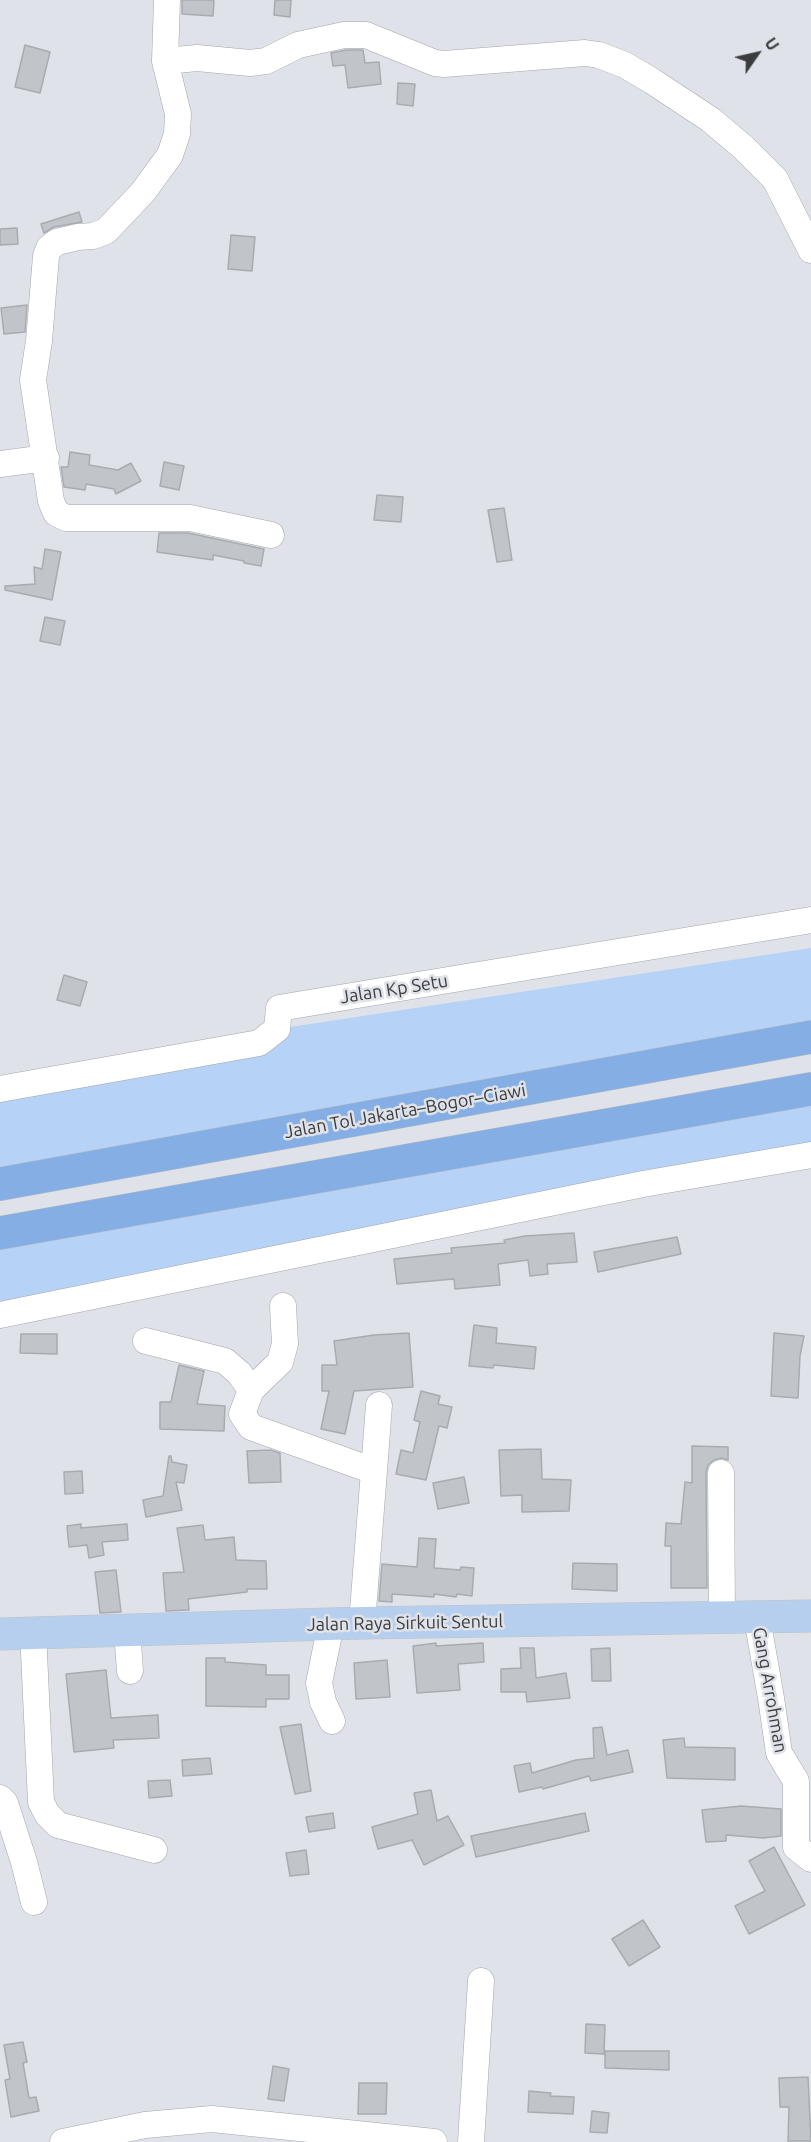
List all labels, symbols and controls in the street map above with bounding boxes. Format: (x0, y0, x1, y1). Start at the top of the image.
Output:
north arrow (727, 24, 787, 84)
text: U (761, 34, 783, 54)
street label: Jalan Kp Setu (339, 970, 449, 1008)
street label: Jalan Tol Jakarta–Bogor–Ciawi (283, 1079, 527, 1143)
street label: Jalan Raya Sirkuit Sentul (307, 1610, 503, 1636)
street label: Gang Arrohman (748, 1626, 792, 1754)

